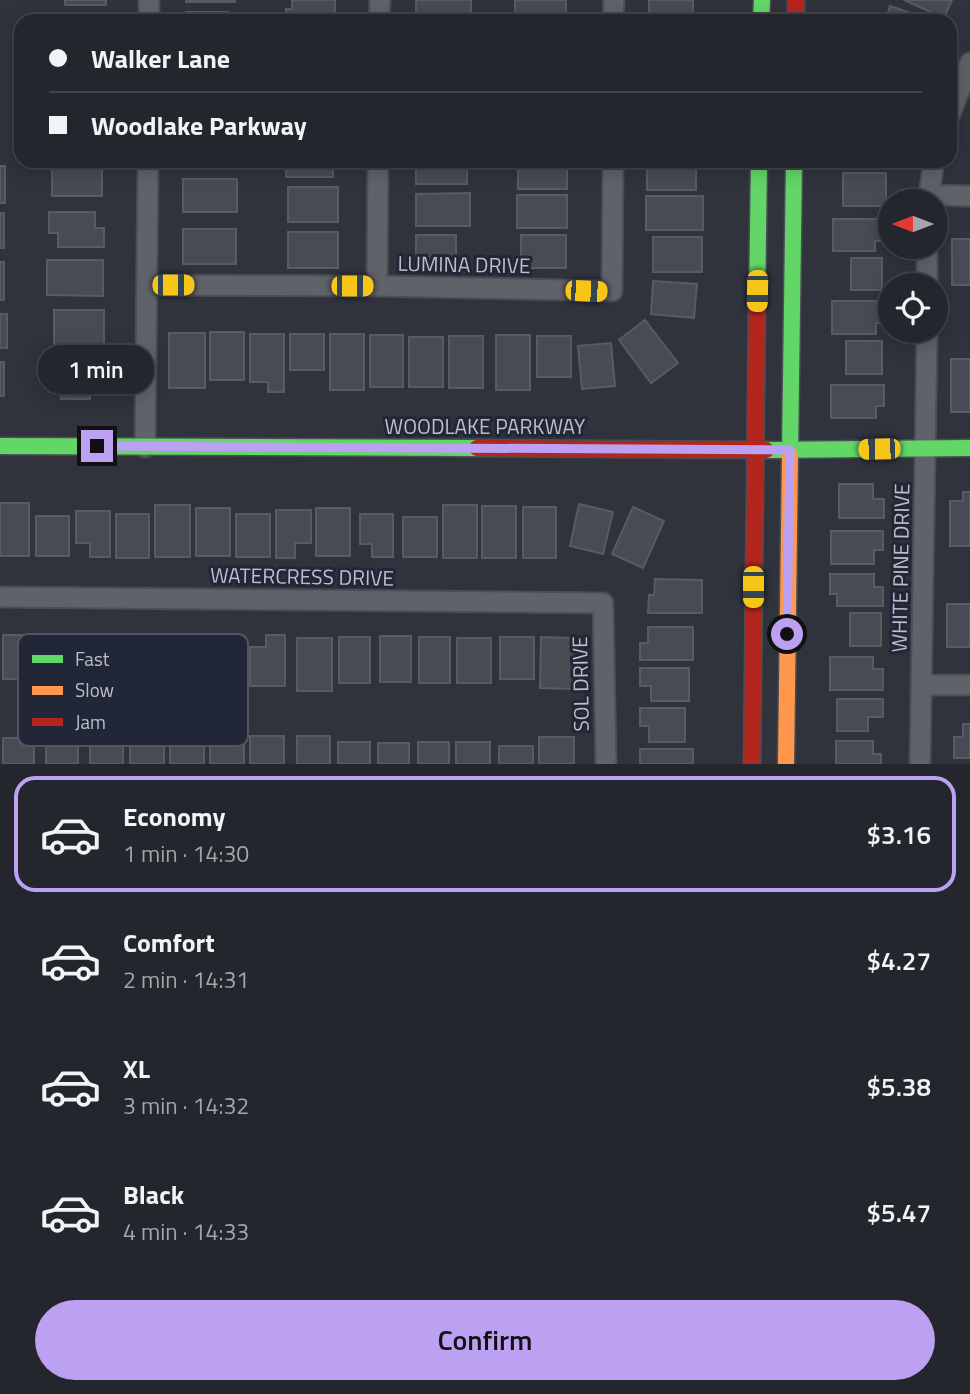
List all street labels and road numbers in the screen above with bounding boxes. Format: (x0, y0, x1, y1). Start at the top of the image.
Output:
street label: LUMINA DRIVE (397, 247, 531, 281)
street label: WOODLAKE PARKWAY (385, 410, 586, 442)
street label: WHITE PINE DRIVE (883, 483, 917, 653)
street label: WATERCRESS DRIVE (210, 558, 394, 594)
street label: SOL DRIVE (563, 636, 597, 732)

